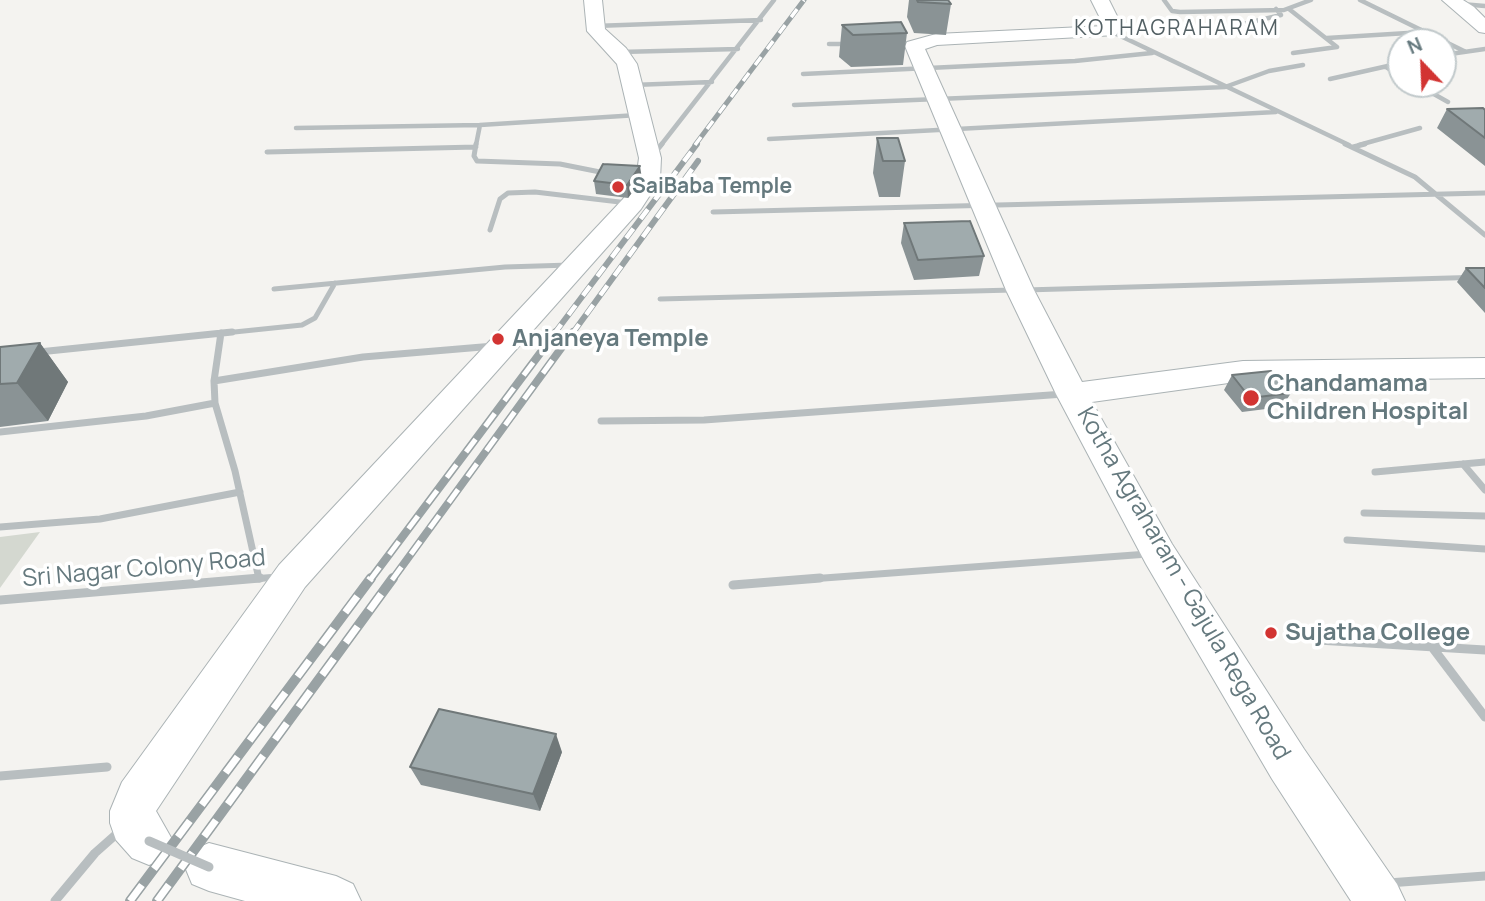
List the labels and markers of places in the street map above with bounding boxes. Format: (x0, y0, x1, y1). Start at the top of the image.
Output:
place label: SaiBaba Temple (632, 174, 792, 200)
marker: SaiBaba Temple (610, 179, 626, 195)
place label: Anjaneya Temple (512, 325, 709, 353)
marker: Anjaneya Temple (490, 331, 506, 347)
place label: Chandamama Children Hospital (1267, 370, 1469, 426)
marker: Chandamama Children Hospital (1241, 388, 1261, 408)
place label: Sujatha College (1285, 619, 1470, 647)
marker: Sujatha College (1263, 625, 1279, 641)

